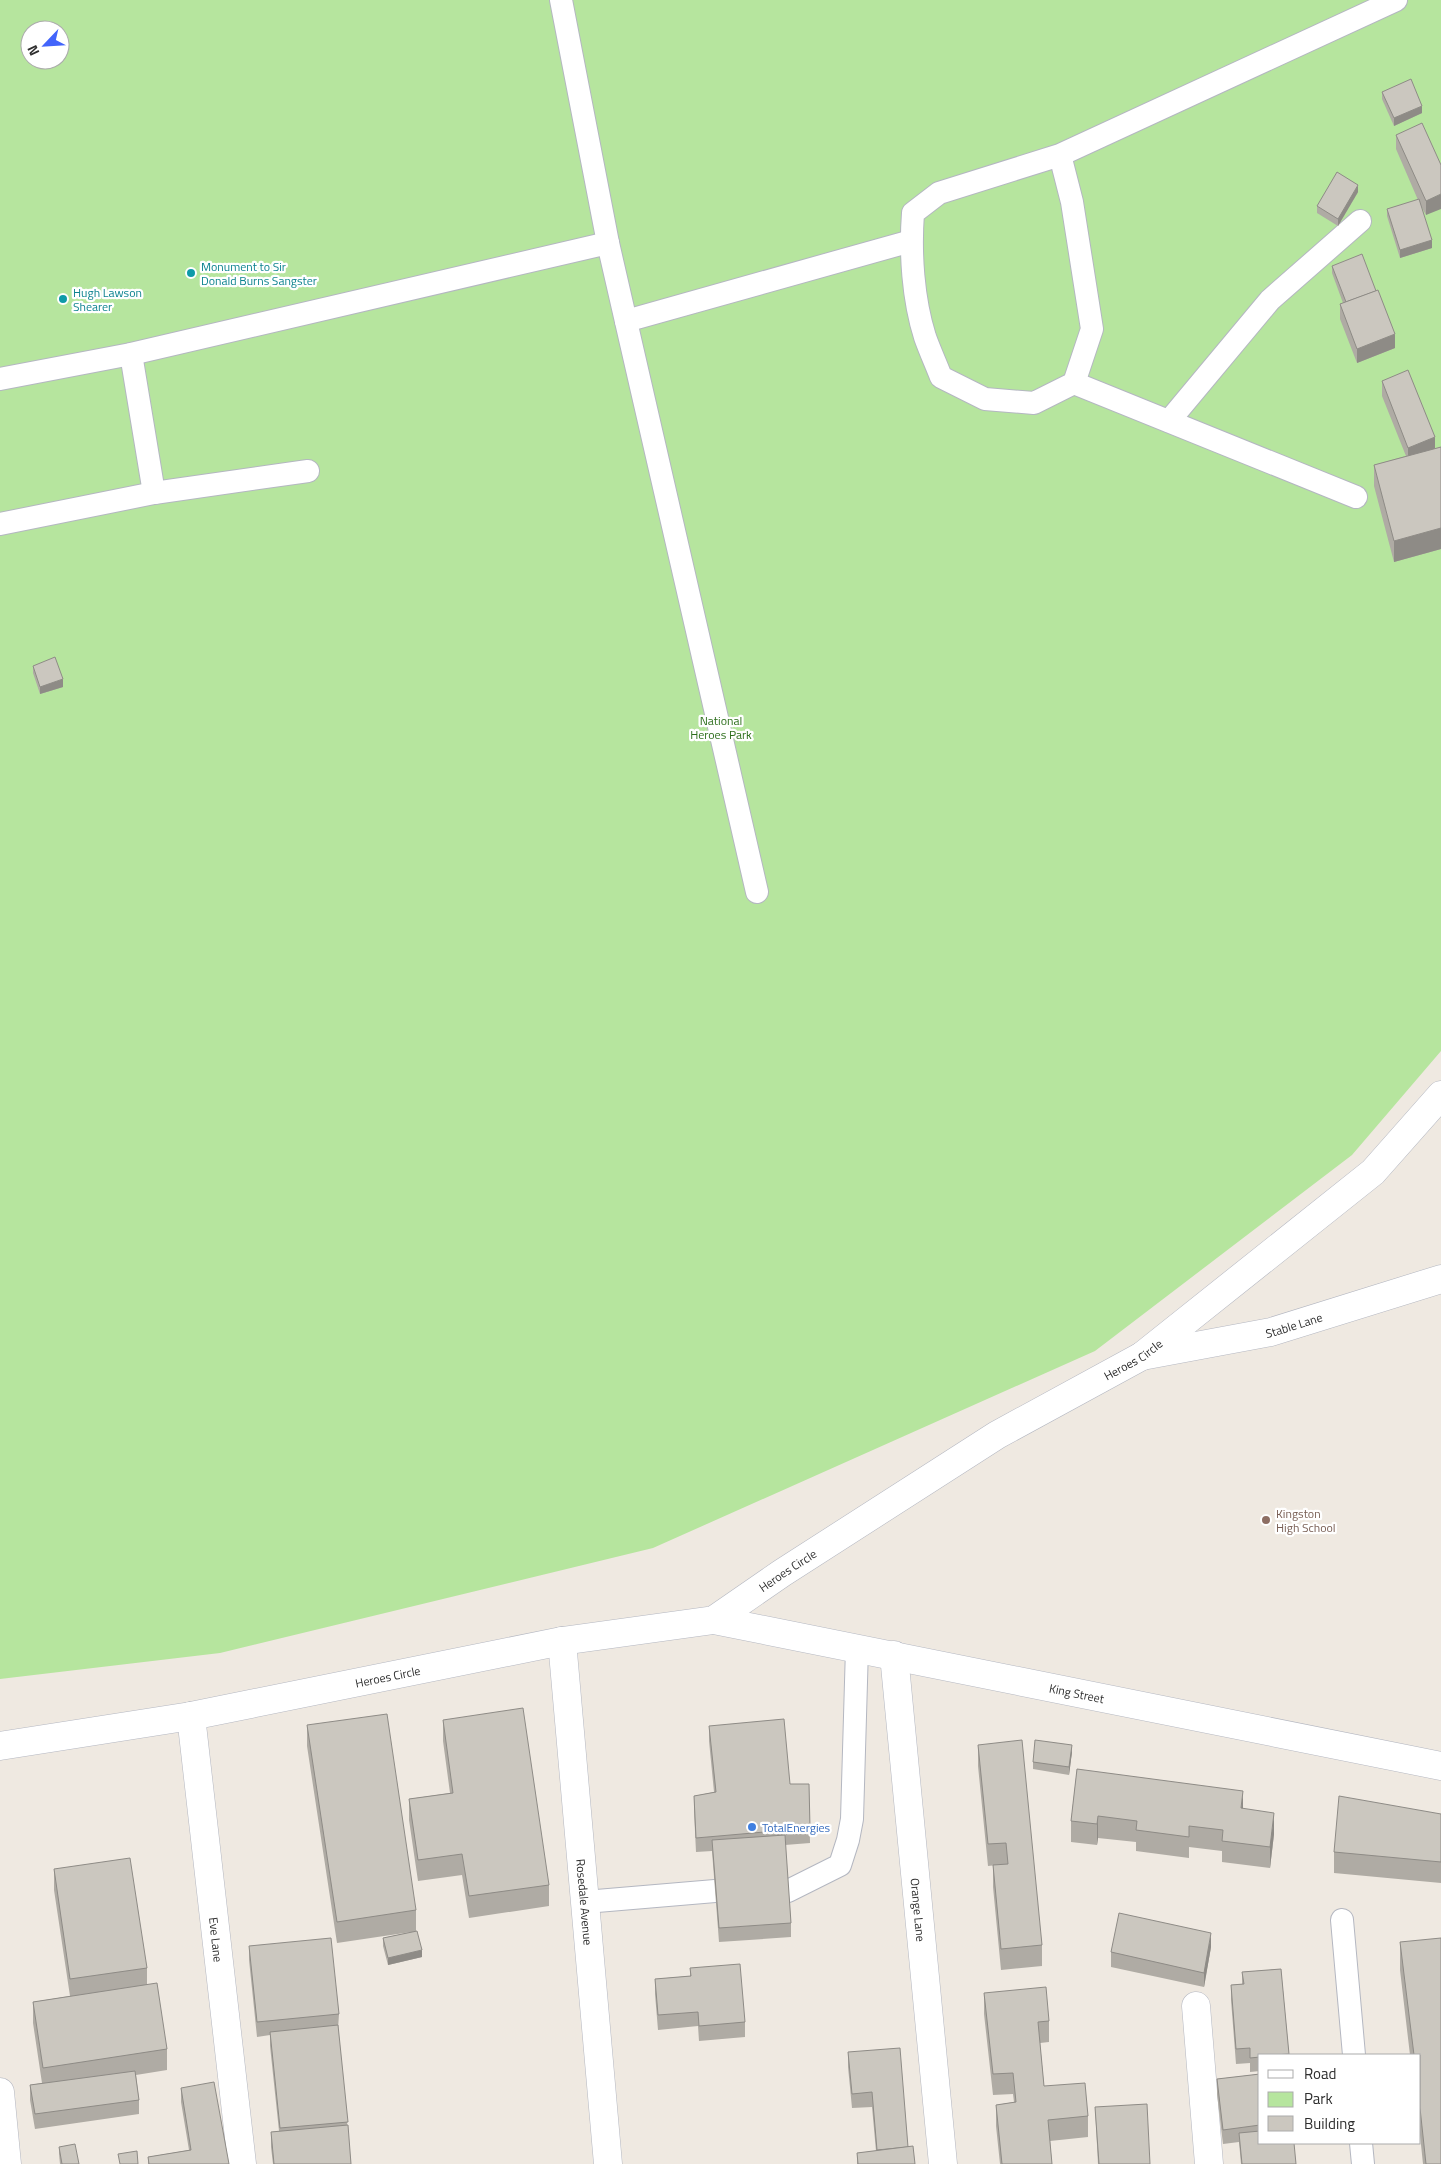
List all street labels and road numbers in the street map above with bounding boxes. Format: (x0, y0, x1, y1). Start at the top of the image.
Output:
street label: Stable Lane (1264, 1307, 1325, 1342)
street label: Heroes Circle (1100, 1334, 1166, 1385)
street label: Heroes Circle (754, 1544, 820, 1596)
street label: Heroes Circle (353, 1660, 422, 1692)
street label: King Street (1048, 1678, 1107, 1708)
street label: Rosedale Avenue (572, 1858, 598, 1946)
street label: Orange Lane (906, 1877, 931, 1942)
street label: Eve Lane (204, 1916, 228, 1963)

